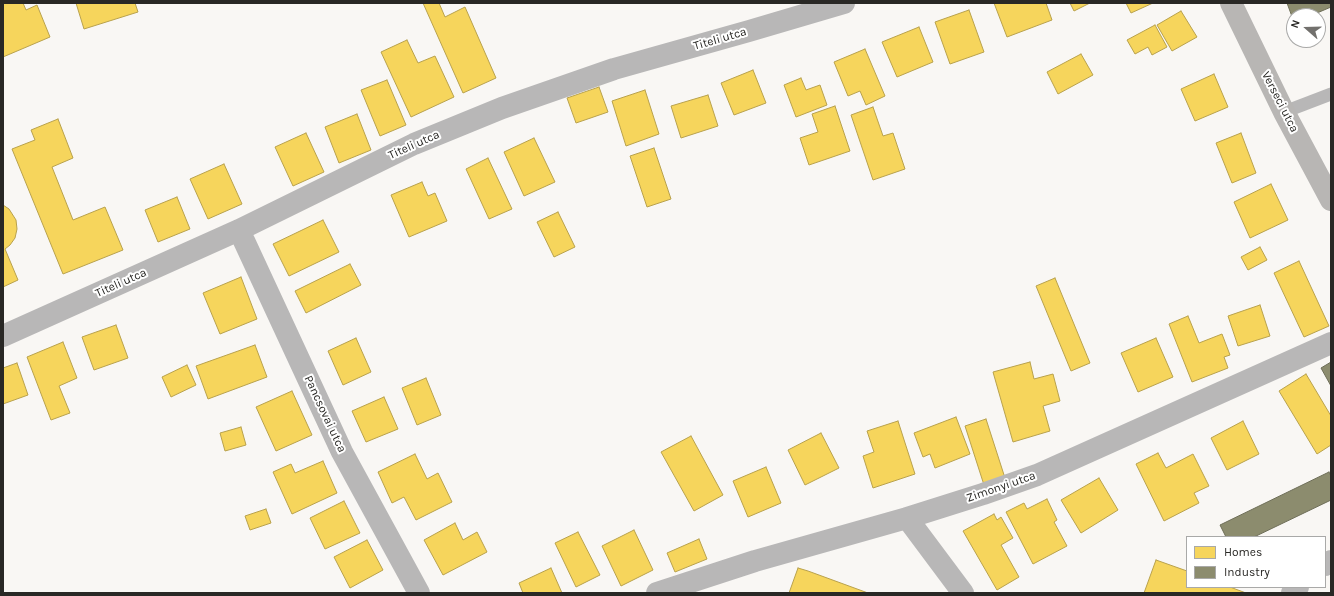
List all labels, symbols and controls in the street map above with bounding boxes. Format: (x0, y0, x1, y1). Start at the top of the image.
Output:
north arrow (1286, 8, 1326, 48)
text: N (1288, 18, 1303, 30)
street label: Titeli utca (692, 25, 748, 53)
street label: Verseci utca (1258, 69, 1302, 135)
street label: Titeli utca (386, 127, 442, 163)
street label: Titeli utca (93, 265, 149, 301)
street label: Pancsovai utca (301, 373, 349, 455)
street label: Zimonyi utca (964, 468, 1038, 506)
legend (1186, 536, 1326, 588)
text: Homes (1224, 545, 1262, 559)
text: Industry (1224, 565, 1270, 579)

